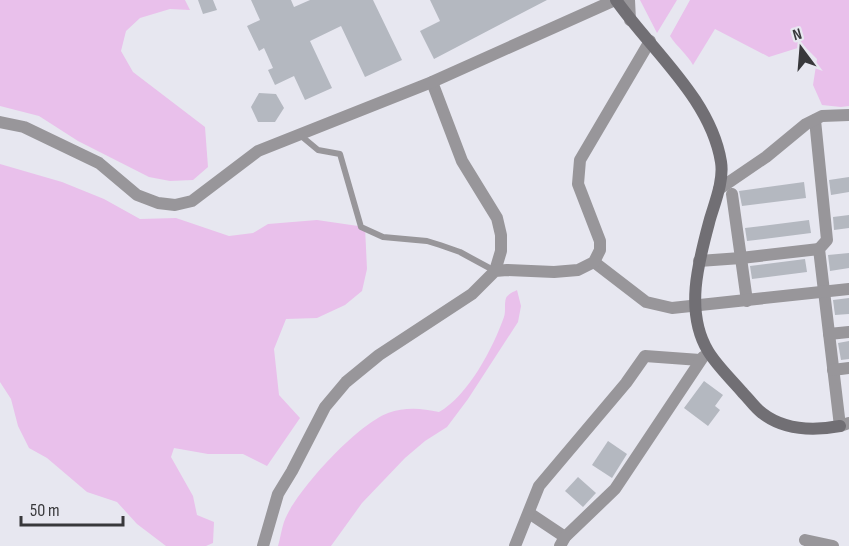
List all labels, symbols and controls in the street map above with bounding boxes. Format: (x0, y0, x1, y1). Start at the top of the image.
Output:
north arrow (771, 18, 831, 78)
text: N (791, 25, 804, 45)
scale bar (21, 489, 123, 527)
text: 50 m (30, 500, 60, 521)

